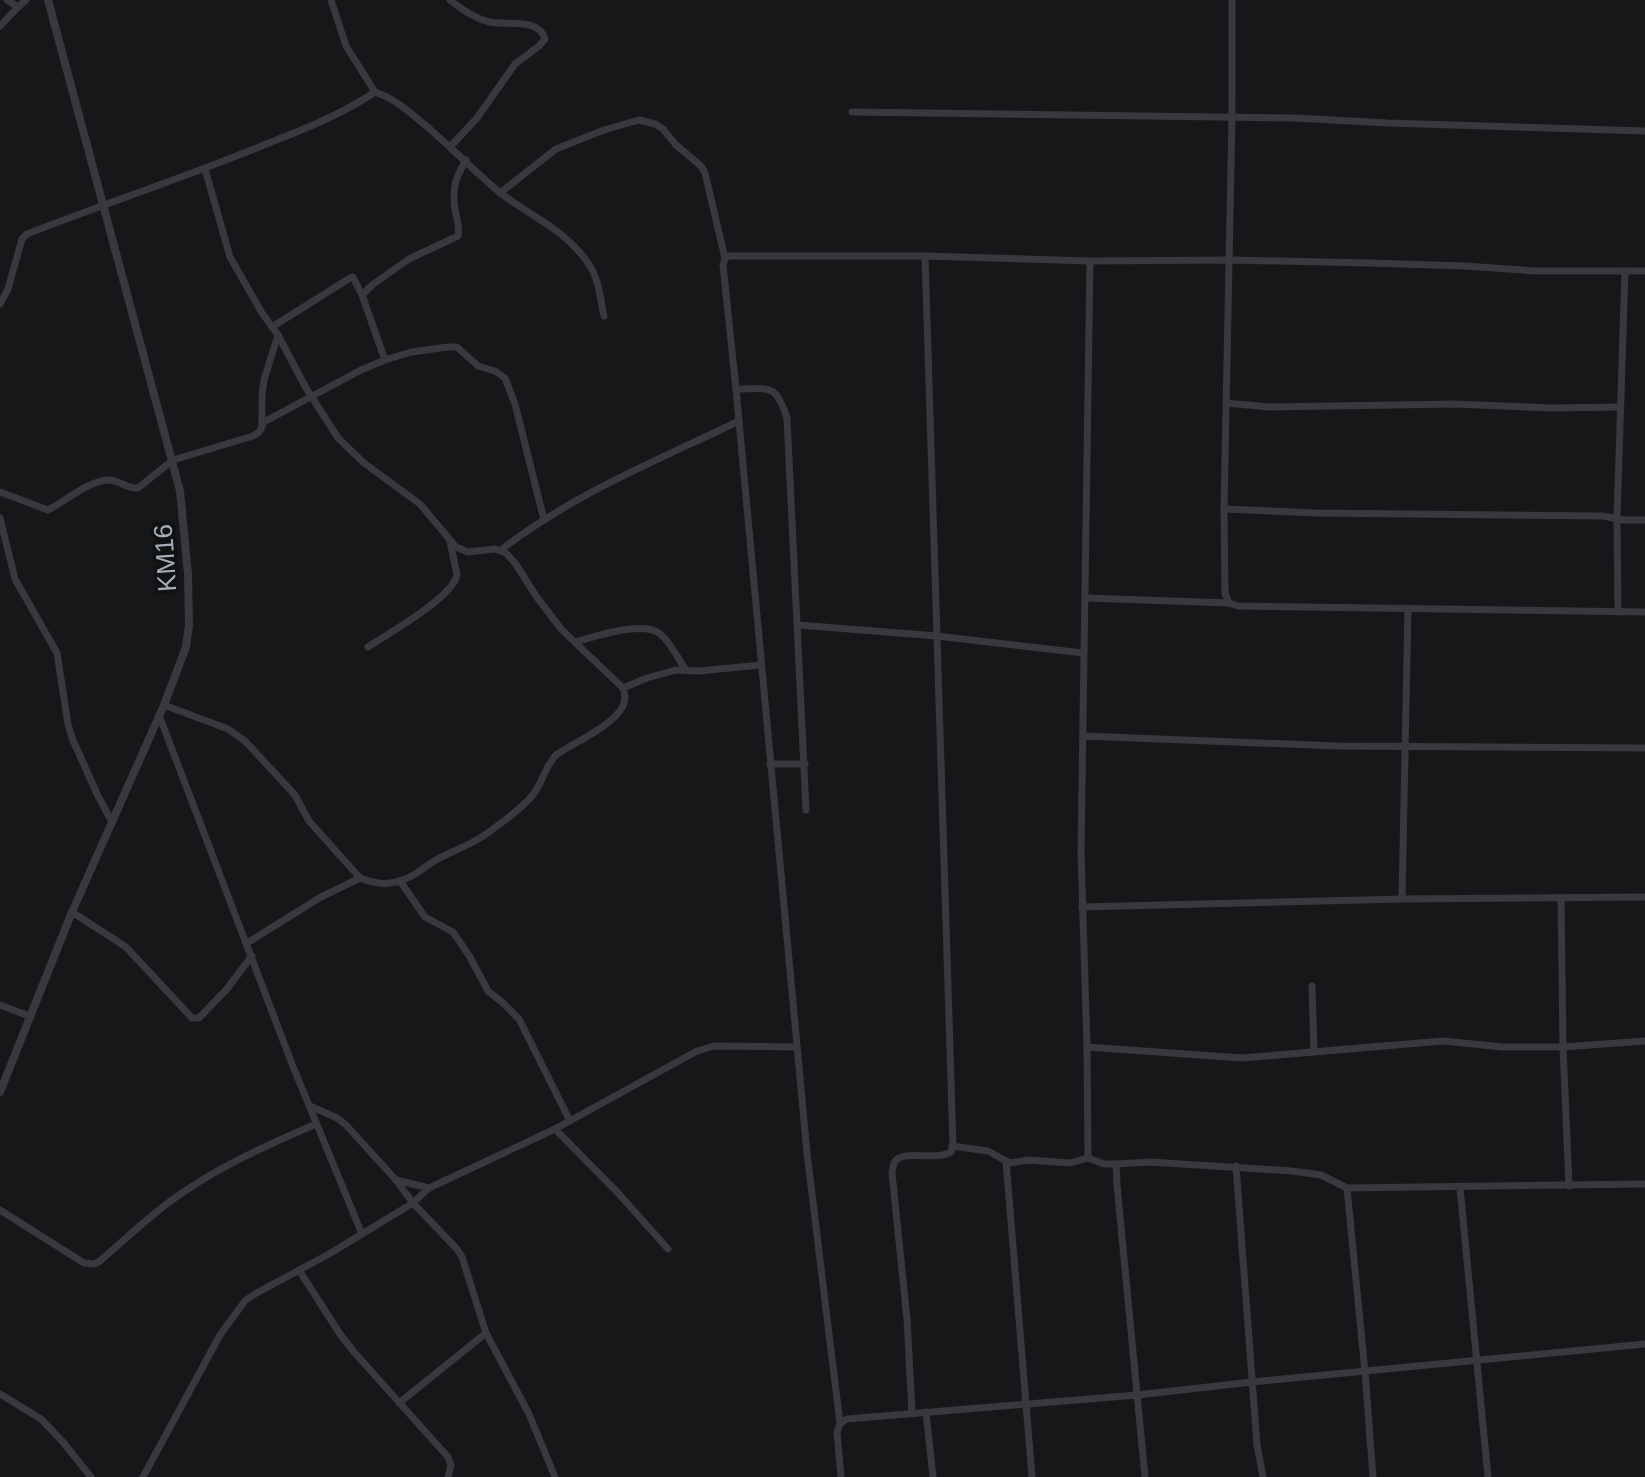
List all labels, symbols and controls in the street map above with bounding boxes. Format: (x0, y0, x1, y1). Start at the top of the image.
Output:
street label: KM16 (148, 523, 182, 593)

